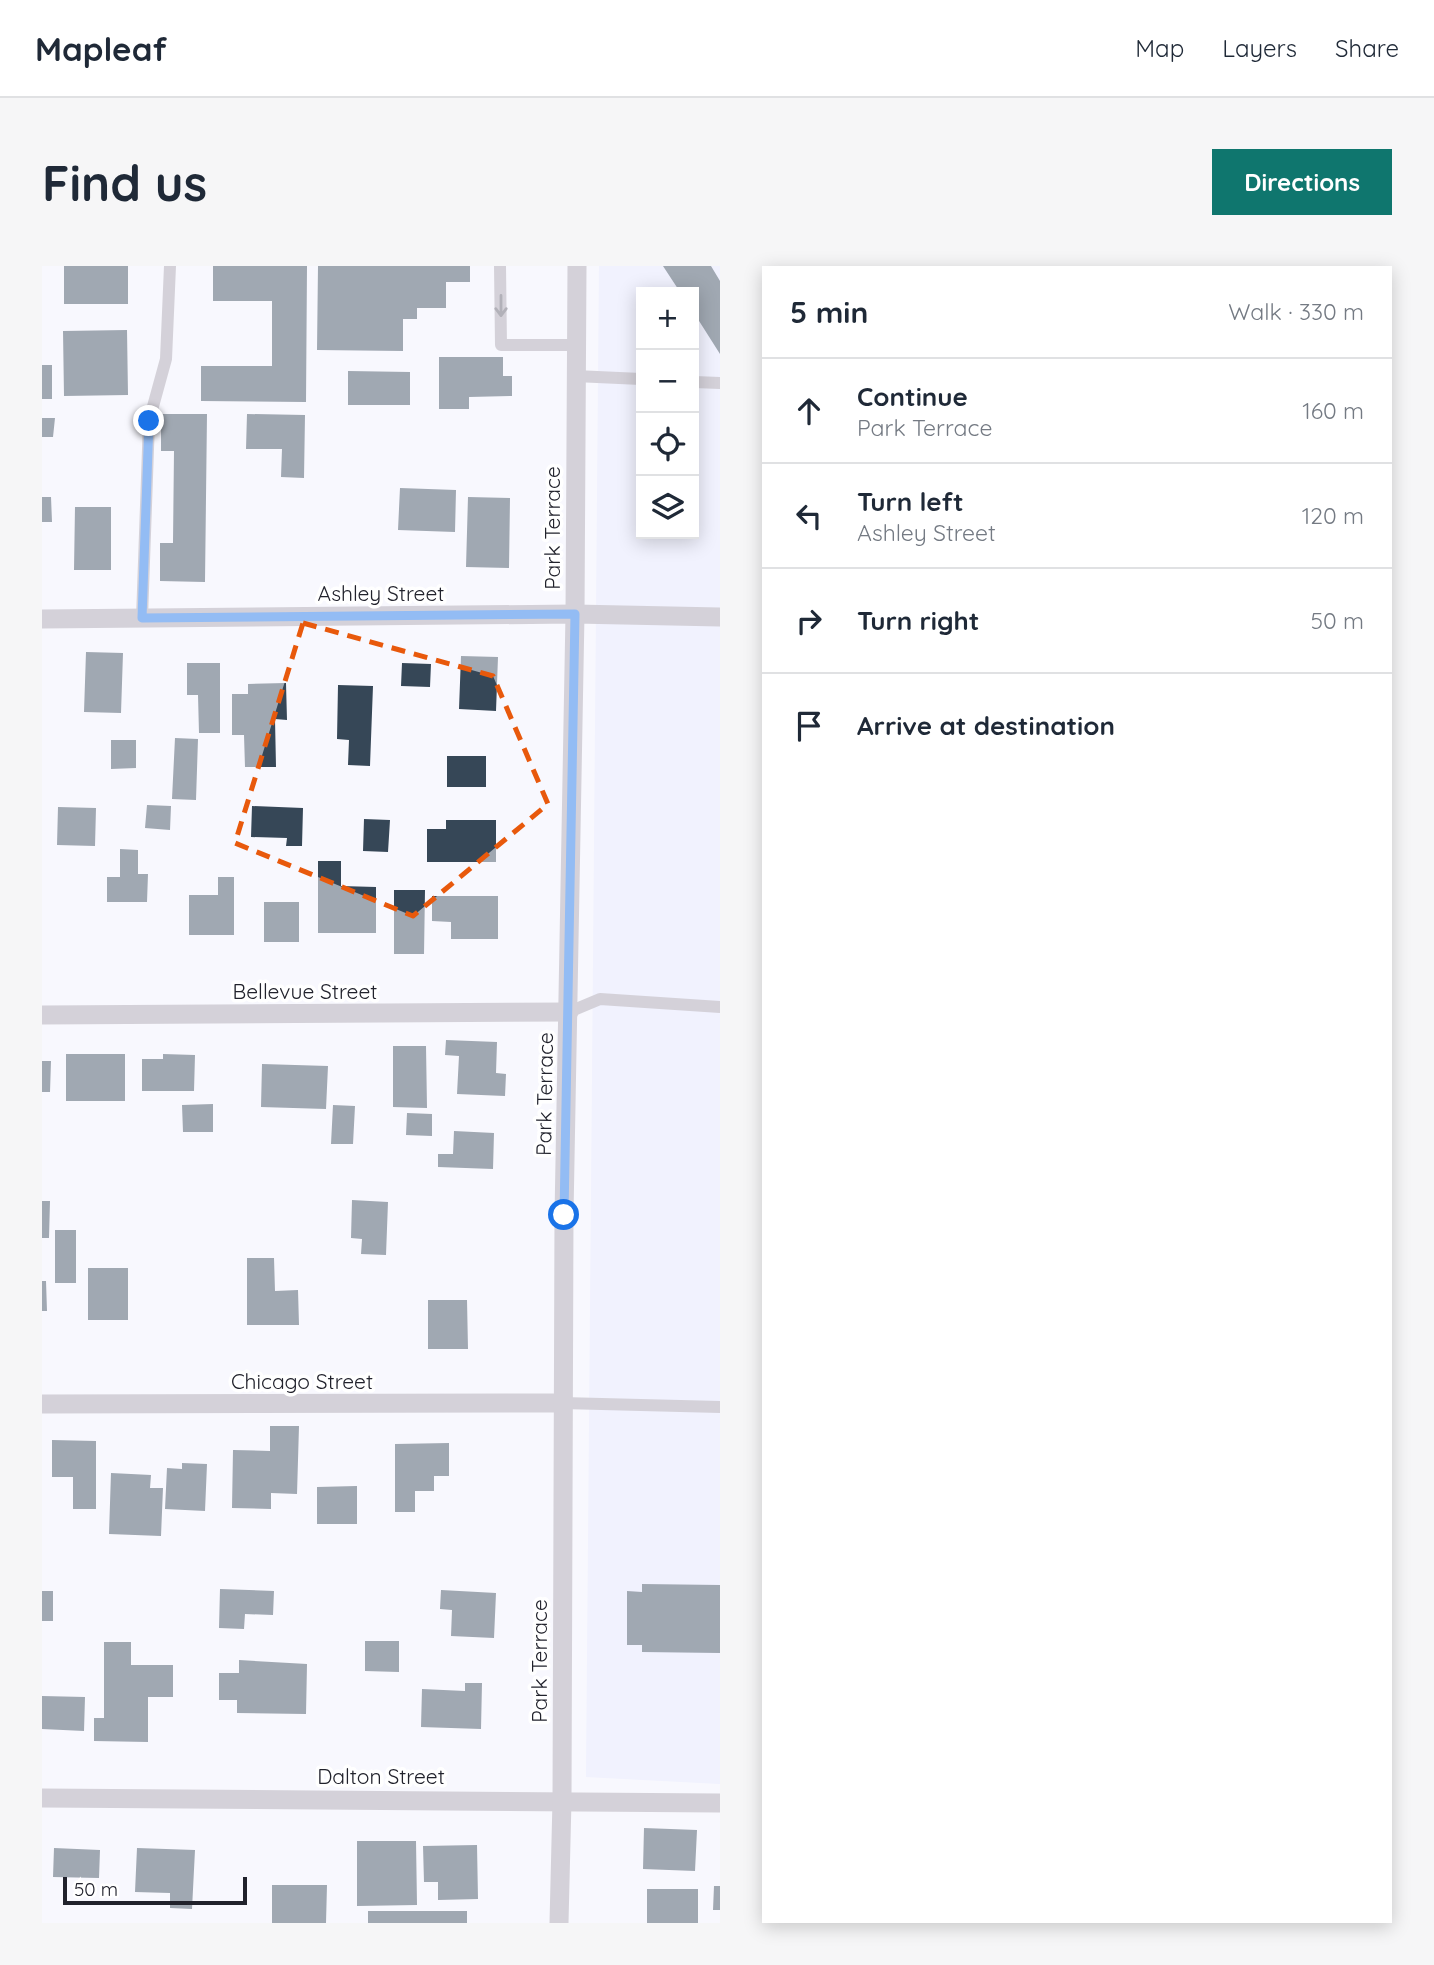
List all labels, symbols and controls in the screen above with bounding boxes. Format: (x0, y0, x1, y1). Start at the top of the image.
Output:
text: Mapleaf (35, 28, 167, 69)
text: Map (1135, 33, 1184, 63)
text: Layers (1222, 33, 1297, 63)
text: Share (1335, 33, 1399, 63)
button: Directions (1212, 149, 1392, 215)
text: Find us (42, 152, 207, 213)
map controls (636, 287, 699, 539)
button: + (636, 287, 699, 350)
text: 5 min (790, 293, 868, 331)
one-way arrow (494, 294, 507, 317)
text: Walk · 330 m (1228, 297, 1364, 326)
button: − (636, 350, 699, 413)
text: Continue (857, 380, 968, 413)
icon: ahead (790, 392, 828, 430)
text: 160 m (1302, 396, 1364, 425)
route end (133, 405, 164, 436)
button: locate (636, 413, 699, 476)
text: Park Terrace (857, 413, 992, 442)
street label: Park Terrace (539, 466, 565, 590)
button: layers (636, 476, 699, 539)
text: Turn left (857, 485, 964, 518)
icon: left (790, 497, 828, 535)
text: 120 m (1302, 501, 1364, 530)
text: Ashley Street (857, 518, 996, 547)
street label: Ashley Street (318, 580, 444, 606)
icon: right (790, 602, 828, 640)
text: Turn right (857, 604, 979, 637)
text: 50 m (1311, 606, 1364, 635)
icon: arrive (790, 707, 828, 745)
text: Arrive at destination (857, 709, 1115, 742)
street label: Bellevue Street (233, 978, 377, 1004)
street label: Park Terrace (530, 1032, 558, 1156)
route start (548, 1199, 579, 1230)
street label: Chicago Street (231, 1368, 373, 1394)
street label: Park Terrace (526, 1599, 552, 1723)
street label: Dalton Street (317, 1763, 445, 1789)
scale bar (63, 1874, 247, 1906)
text: 50 m (74, 1877, 118, 1901)

